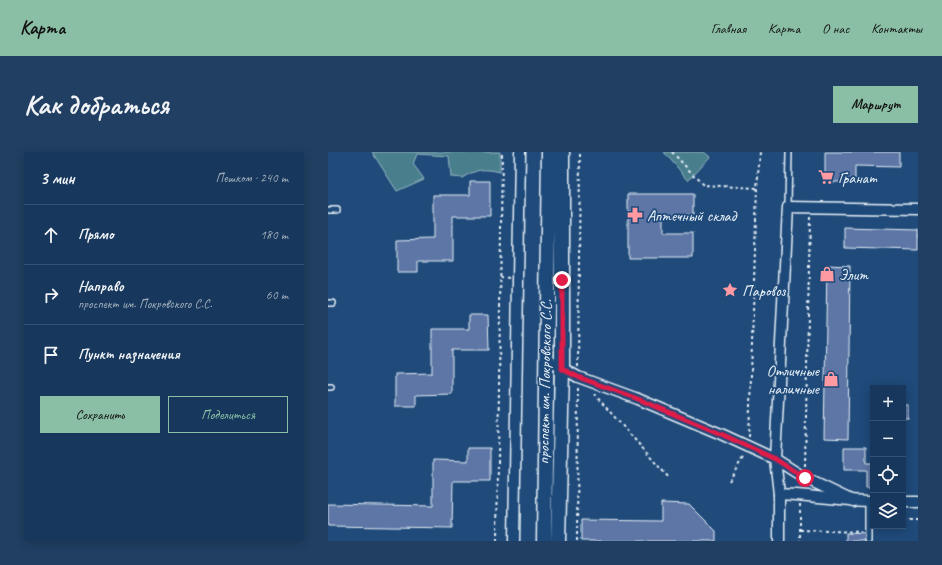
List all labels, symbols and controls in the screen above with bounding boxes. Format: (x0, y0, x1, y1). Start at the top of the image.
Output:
text: Карта (20, 16, 65, 40)
text: Главная (711, 20, 746, 37)
text: Карта (768, 20, 800, 37)
text: О нас (822, 20, 849, 37)
text: Контакты (871, 20, 922, 37)
button: Маршрут (833, 86, 918, 123)
text: Как добраться (24, 87, 169, 122)
text: 3 мин (40, 168, 75, 189)
supermarket icon: Гранат (817, 168, 835, 186)
place label: Гранат (838, 168, 878, 188)
text: Пешком · 240 m (215, 170, 288, 186)
pharmacy icon: Аптечный склад (626, 206, 644, 224)
place label: Аптечный склад (647, 206, 738, 226)
icon: ahead (40, 224, 62, 246)
text: Прямо (78, 225, 114, 244)
text: 180 m (260, 227, 288, 243)
shop icon: Элит (818, 265, 836, 283)
place label: Элит (839, 265, 869, 285)
route end (553, 271, 571, 289)
text: Направо (78, 277, 124, 296)
place icon: Паровоз (721, 281, 739, 299)
place label: Паровоз (742, 281, 787, 301)
icon: right (40, 284, 62, 306)
text: 60 m (266, 287, 288, 303)
text: проспект им. Покровского С.С. (78, 296, 212, 312)
street label: проспект им. Покровского С.С. (534, 299, 556, 465)
icon: arrive (40, 344, 62, 366)
text: Пункт назначения (78, 345, 180, 364)
place label: Отличные наличные (767, 361, 821, 399)
shop icon: Отличные наличные (822, 370, 840, 388)
map controls (870, 385, 906, 529)
button: + (870, 385, 906, 421)
button: Сохранить (40, 396, 160, 433)
button: Поделиться (168, 396, 288, 433)
button: − (870, 421, 906, 457)
button: locate (870, 457, 906, 493)
route start (796, 469, 814, 487)
button: layers (870, 493, 906, 529)

